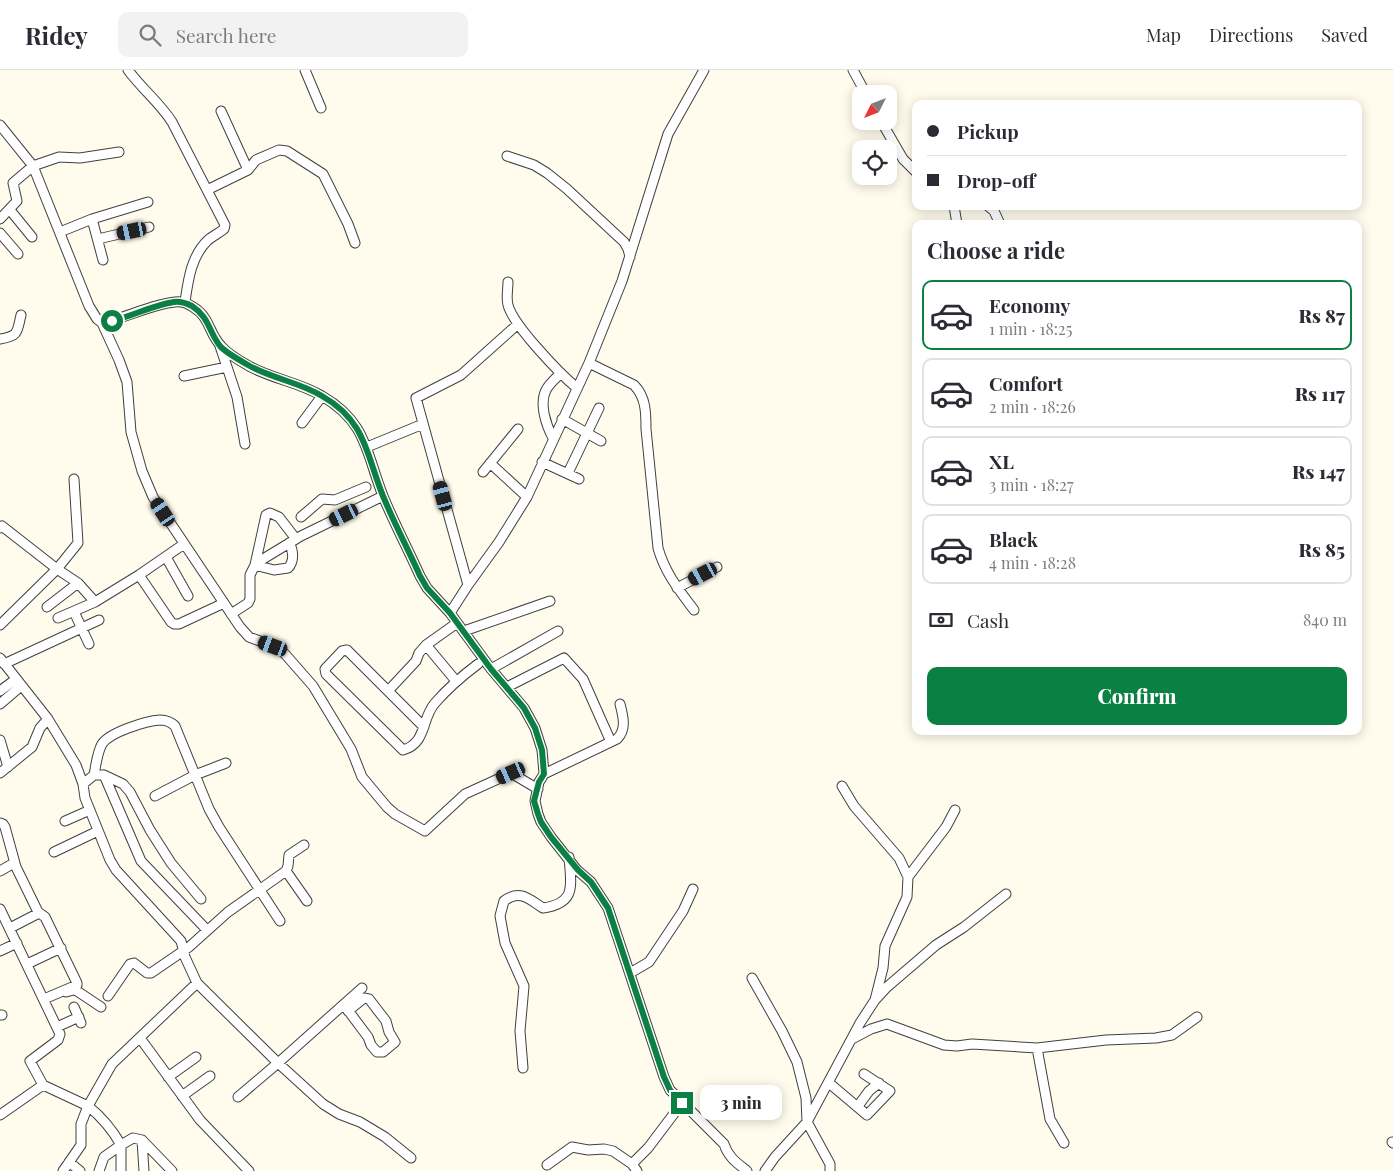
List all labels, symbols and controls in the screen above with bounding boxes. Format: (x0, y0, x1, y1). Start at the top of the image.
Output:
search box (118, 12, 468, 57)
text: Ridey (25, 19, 88, 51)
icon: search (136, 21, 164, 49)
text: Search here (176, 22, 276, 48)
text: Map (1146, 23, 1181, 47)
text: Directions (1209, 23, 1293, 47)
text: Saved (1321, 23, 1368, 47)
north arrow (852, 85, 898, 130)
map controls (852, 85, 897, 185)
text: Pickup (957, 118, 1019, 144)
button: locate (852, 140, 897, 185)
text: Drop-off (957, 167, 1035, 193)
car (115, 221, 148, 241)
text: Choose a ride (927, 235, 1065, 265)
text: Economy (989, 292, 1070, 318)
icon: car (929, 293, 974, 338)
text: Rs 87 (1299, 302, 1345, 328)
route start (101, 310, 123, 332)
text: 1 min · 18:25 (989, 318, 1072, 339)
text: Comfort (989, 370, 1063, 396)
icon: car (929, 371, 974, 416)
text: Rs 117 (1295, 380, 1345, 406)
text: 2 min · 18:26 (989, 396, 1076, 417)
text: XL (989, 448, 1014, 474)
icon: car (929, 449, 974, 494)
text: Rs 147 (1292, 458, 1345, 484)
text: 3 min · 18:27 (989, 474, 1074, 495)
car (431, 480, 454, 512)
car (148, 495, 177, 529)
car (327, 502, 360, 528)
text: Black (989, 526, 1038, 552)
icon: car (929, 527, 974, 572)
text: Rs 85 (1298, 536, 1345, 562)
text: 4 min · 18:28 (989, 552, 1076, 573)
car (686, 560, 719, 588)
icon: cash (927, 606, 955, 634)
text: Cash (967, 607, 1009, 633)
text: 840 m (1303, 609, 1347, 630)
car (256, 634, 289, 658)
button: Confirm (927, 667, 1347, 725)
car (494, 760, 527, 786)
callout: 3 min (700, 1086, 782, 1120)
route end (671, 1092, 693, 1114)
text: 3 min (720, 1092, 762, 1113)

